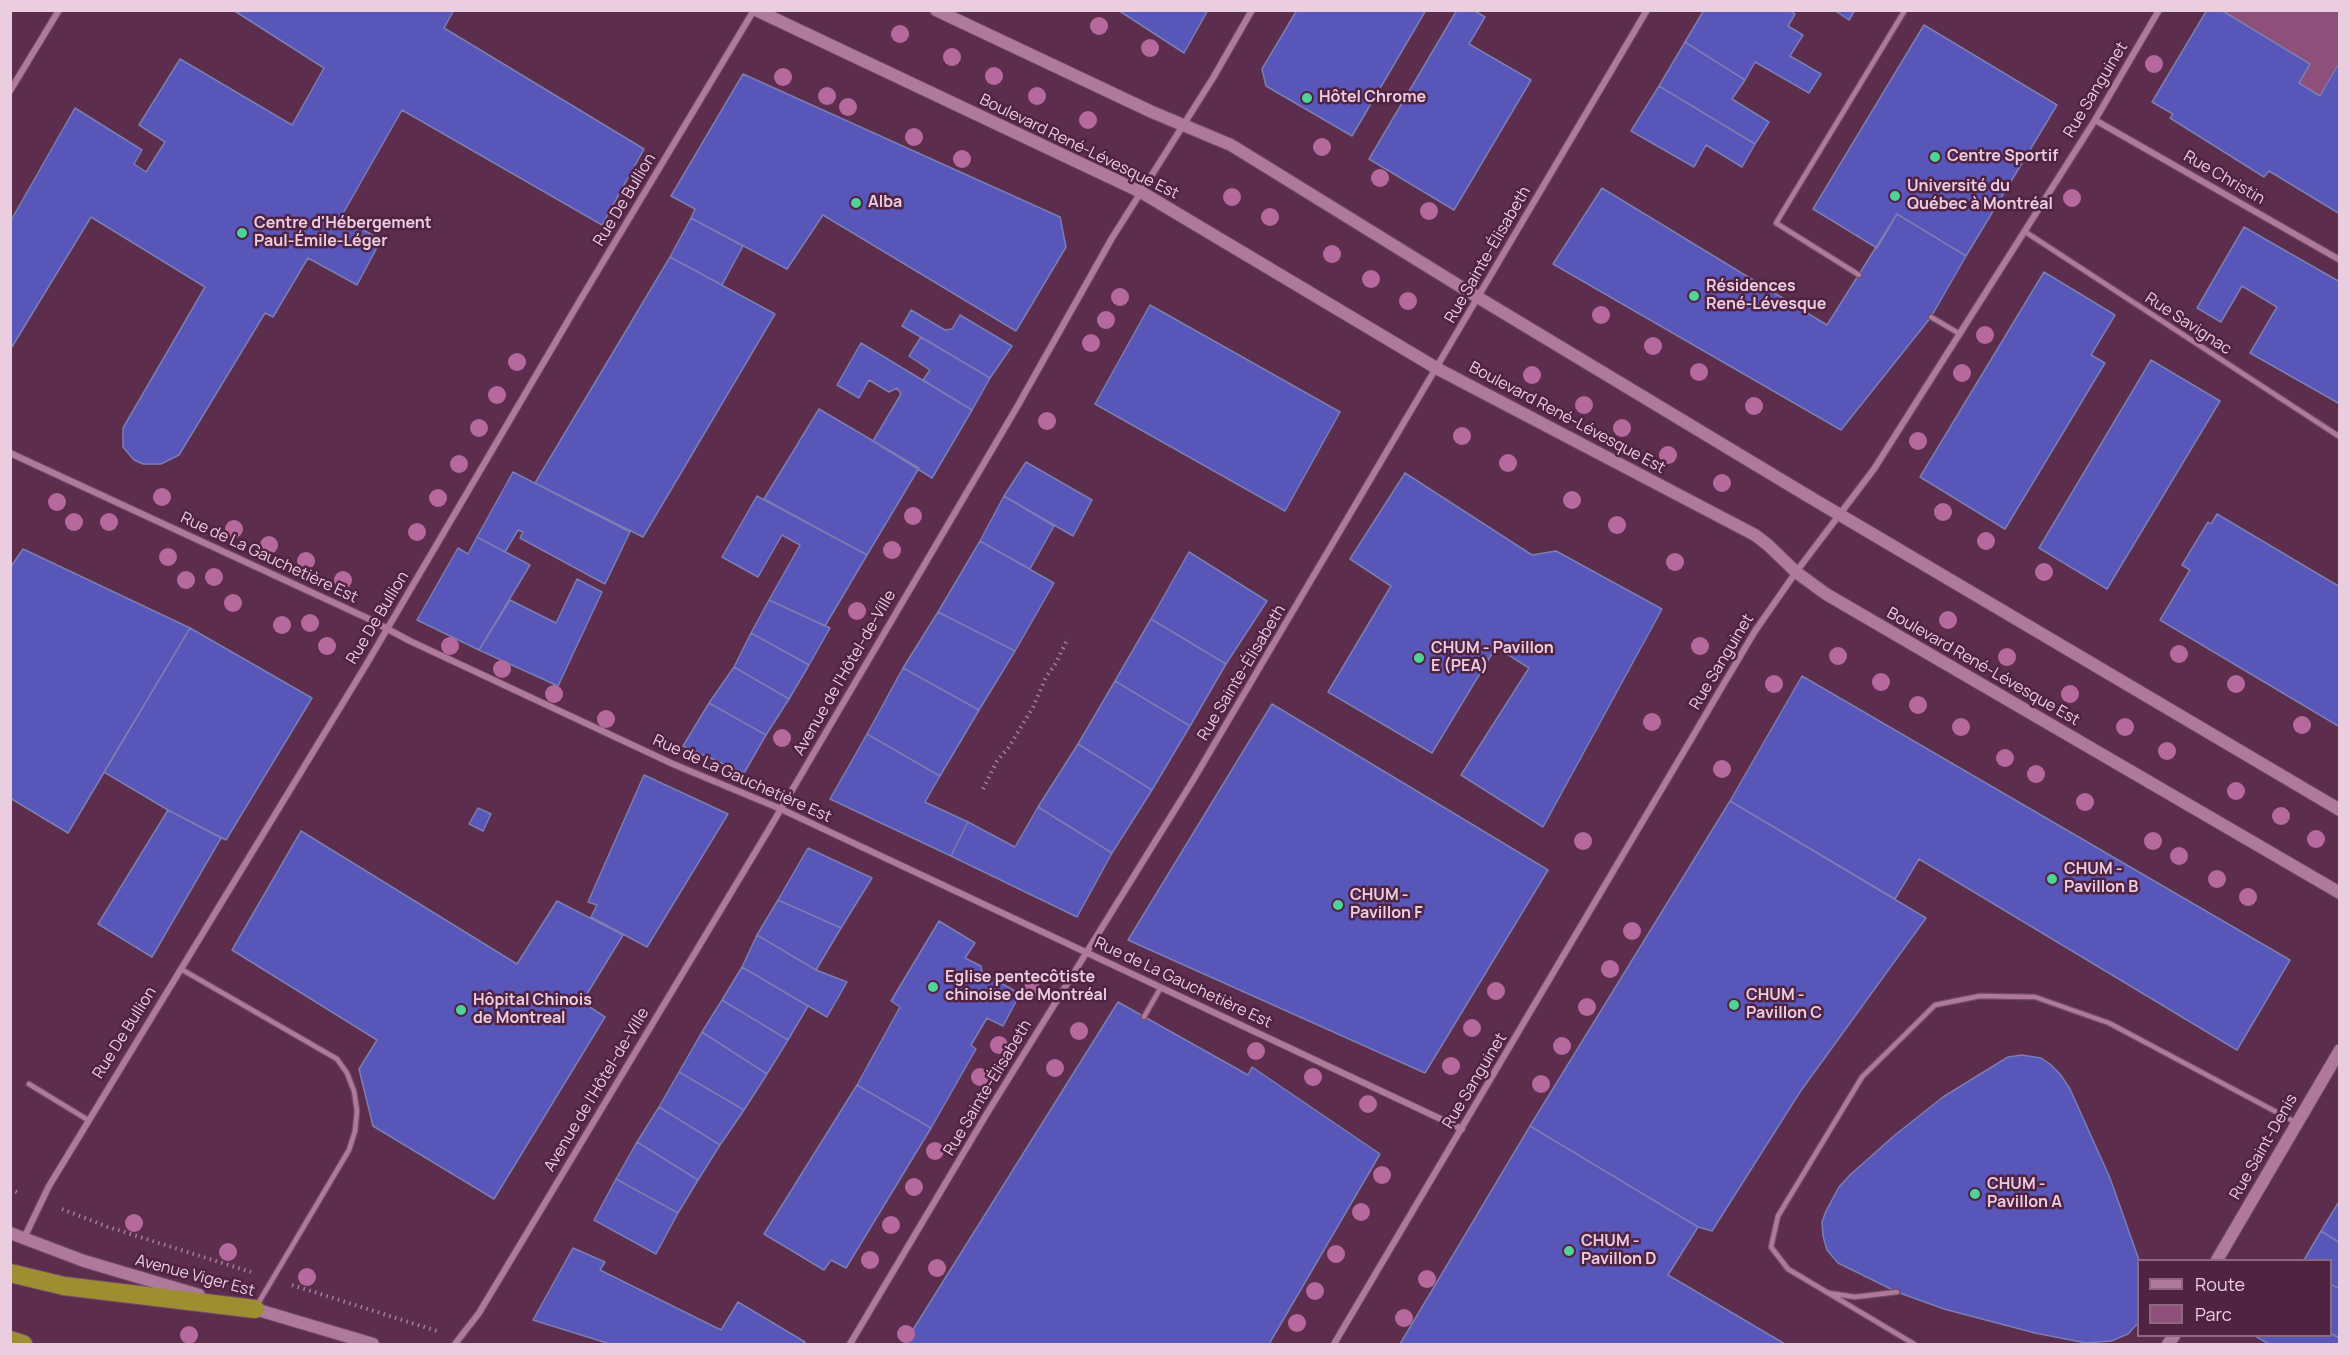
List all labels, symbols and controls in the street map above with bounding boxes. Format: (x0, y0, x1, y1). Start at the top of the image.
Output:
street label: Rue Sanguinet (2060, 39, 2132, 141)
place label: Hôtel Chrome (1319, 88, 1426, 108)
street label: Boulevard René-Lévesque Est (976, 90, 1182, 204)
marker: Hôtel Chrome (1300, 91, 1314, 105)
place label: Centre Sportif (1947, 147, 2058, 167)
street label: Rue Christin (2180, 147, 2268, 209)
street label: Rue De Bullion (590, 150, 660, 250)
marker: Centre Sportif (1928, 150, 1942, 164)
place label: Université du Québec à Montréal (1907, 177, 2053, 215)
street label: Rue Sainte-Élisabeth (1441, 183, 1535, 327)
marker: Université du Québec à Montréal (1888, 189, 1902, 203)
place label: Alba (868, 193, 902, 213)
marker: Alba (849, 196, 863, 210)
place label: Centre d'Hébergement Paul-Émile-Léger (254, 214, 432, 252)
marker: Centre d'Hébergement Paul-Émile-Léger (235, 226, 249, 240)
place label: Résidences René-Lévesque (1706, 277, 1826, 315)
marker: Résidences René-Lévesque (1687, 289, 1701, 303)
street label: Rue Savignac (2141, 289, 2235, 359)
street label: Boulevard René-Lévesque Est (1466, 358, 1668, 478)
street label: Rue de La Gauchetière Est (177, 508, 361, 608)
street label: Rue De Bullion (343, 568, 413, 668)
street label: Avenue de l'Hôtel-de-Ville (790, 587, 900, 759)
street label: Rue Sainte-Élisabeth (1194, 602, 1290, 744)
street label: Boulevard René-Lévesque Est (1883, 604, 2083, 730)
street label: Rue Sanguinet (1686, 611, 1758, 713)
place label: CHUM - Pavillon E (PEA) (1431, 639, 1554, 677)
marker: CHUM - Pavillon E (PEA) (1412, 651, 1426, 665)
street label: Rue de La Gauchetière Est (650, 731, 834, 827)
place label: CHUM - Pavillon B (2064, 860, 2138, 898)
marker: CHUM - Pavillon B (2045, 872, 2059, 886)
place label: CHUM - Pavillon F (1350, 886, 1423, 924)
marker: CHUM - Pavillon F (1331, 898, 1345, 912)
street label: Rue de La Gauchetière Est (1091, 933, 1275, 1033)
place label: Eglise pentecôtiste chinoise de Montréal (945, 968, 1107, 1006)
marker: Eglise pentecôtiste chinoise de Montréal (926, 980, 940, 994)
street label: Rue De Bullion (89, 983, 161, 1083)
place label: CHUM - Pavillon C (1746, 986, 1822, 1024)
place label: Hôpital Chinois de Montreal (473, 991, 592, 1029)
marker: CHUM - Pavillon C (1727, 998, 1741, 1012)
marker: Hôpital Chinois de Montreal (454, 1003, 468, 1017)
street label: Avenue de l'Hôtel-de-Ville (540, 1005, 654, 1175)
street label: Rue Sainte-Élisabeth (940, 1017, 1036, 1159)
street label: Rue Sanguinet (1439, 1030, 1511, 1132)
street label: Rue Saint-Denis (2226, 1091, 2302, 1203)
place label: CHUM - Pavillon A (1987, 1175, 2062, 1213)
marker: CHUM - Pavillon A (1968, 1187, 1982, 1201)
place label: CHUM - Pavillon D (1581, 1232, 1657, 1270)
marker: CHUM - Pavillon D (1562, 1244, 1576, 1258)
street label: Avenue Viger Est (133, 1251, 257, 1301)
legend (2137, 1259, 2332, 1337)
text: Route (2195, 1272, 2245, 1296)
text: Parc (2195, 1302, 2232, 1326)

